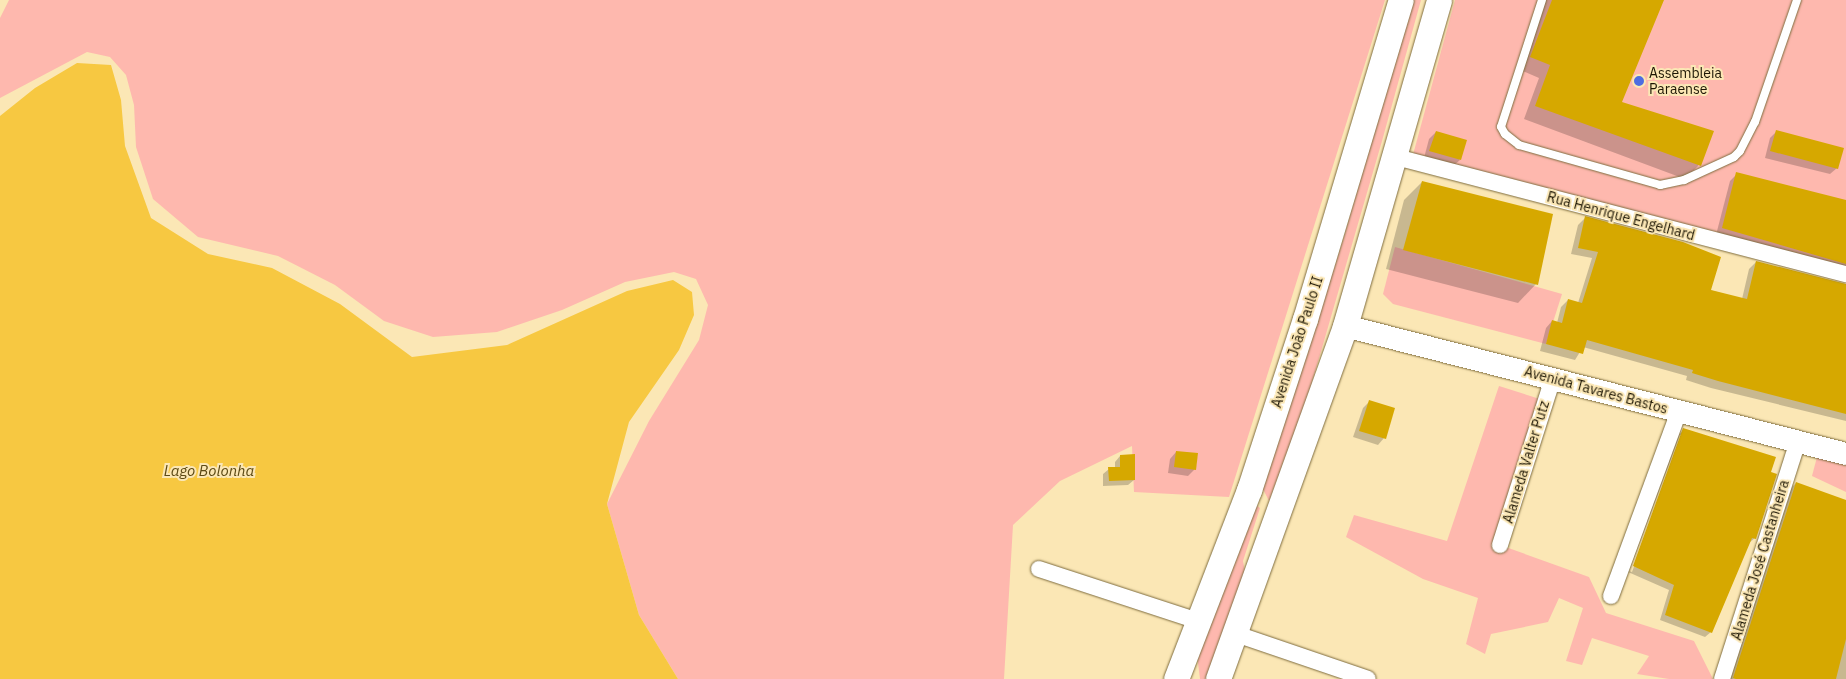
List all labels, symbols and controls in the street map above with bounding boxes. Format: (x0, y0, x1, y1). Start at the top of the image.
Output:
place label: Assembleia Paraense (1649, 65, 1722, 98)
marker: Assembleia Paraense (1633, 75, 1645, 87)
street label: Rua Henrique Engelhard (1545, 188, 1697, 244)
street label: Avenida João Paulo II (1268, 274, 1326, 410)
street label: Avenida Tavares Bastos (1522, 363, 1670, 417)
street label: Alameda Valter Putz (1499, 399, 1553, 525)
water label: Lago Bolonha (164, 462, 254, 480)
street label: Alameda José Castanheira (1728, 478, 1792, 642)

